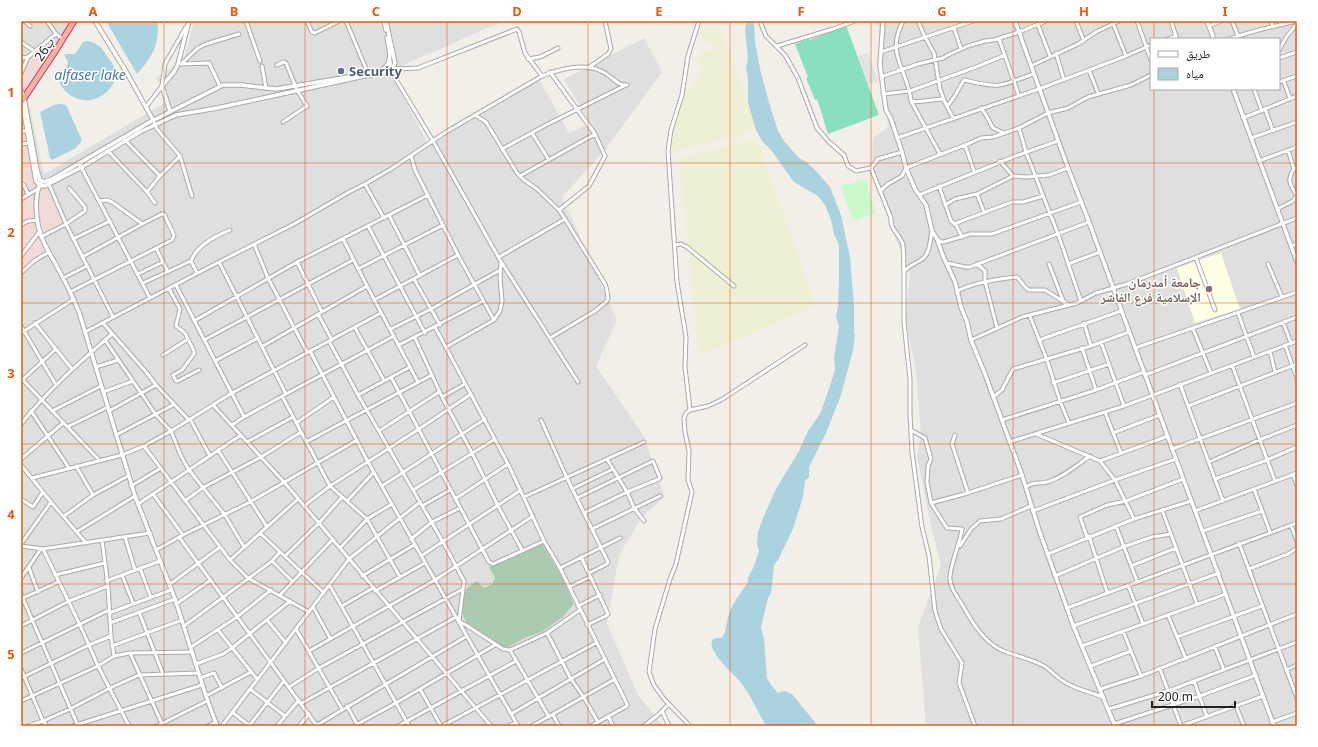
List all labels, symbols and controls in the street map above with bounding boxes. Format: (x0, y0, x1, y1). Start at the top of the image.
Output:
text: A (89, 2, 98, 20)
text: B (230, 2, 238, 20)
text: C (372, 2, 380, 20)
text: D (512, 2, 522, 20)
text: E (655, 2, 663, 20)
text: F (797, 2, 805, 20)
text: G (937, 2, 947, 20)
text: H (1079, 2, 1089, 20)
text: I (1222, 2, 1228, 20)
street label: 26ب (30, 34, 58, 64)
legend (1150, 38, 1280, 90)
text: طريق (1186, 45, 1211, 62)
place label: Security (349, 62, 402, 80)
water label: alfaser lake (54, 65, 126, 84)
text: مياه (1186, 65, 1204, 82)
marker: Security (336, 66, 346, 76)
text: 1 (7, 83, 15, 101)
text: 2 (7, 223, 15, 241)
place label: جامعة أمدرمان الإسلامية فرع الفاشر (1100, 273, 1201, 307)
marker: جامعة أمدرمان الإسلامية فرع الفاشر (1204, 284, 1214, 294)
text: 3 (7, 364, 15, 382)
text: 4 (7, 505, 15, 523)
text: 5 (7, 645, 15, 663)
scale bar (1152, 683, 1235, 709)
text: 200 m (1158, 688, 1193, 705)

